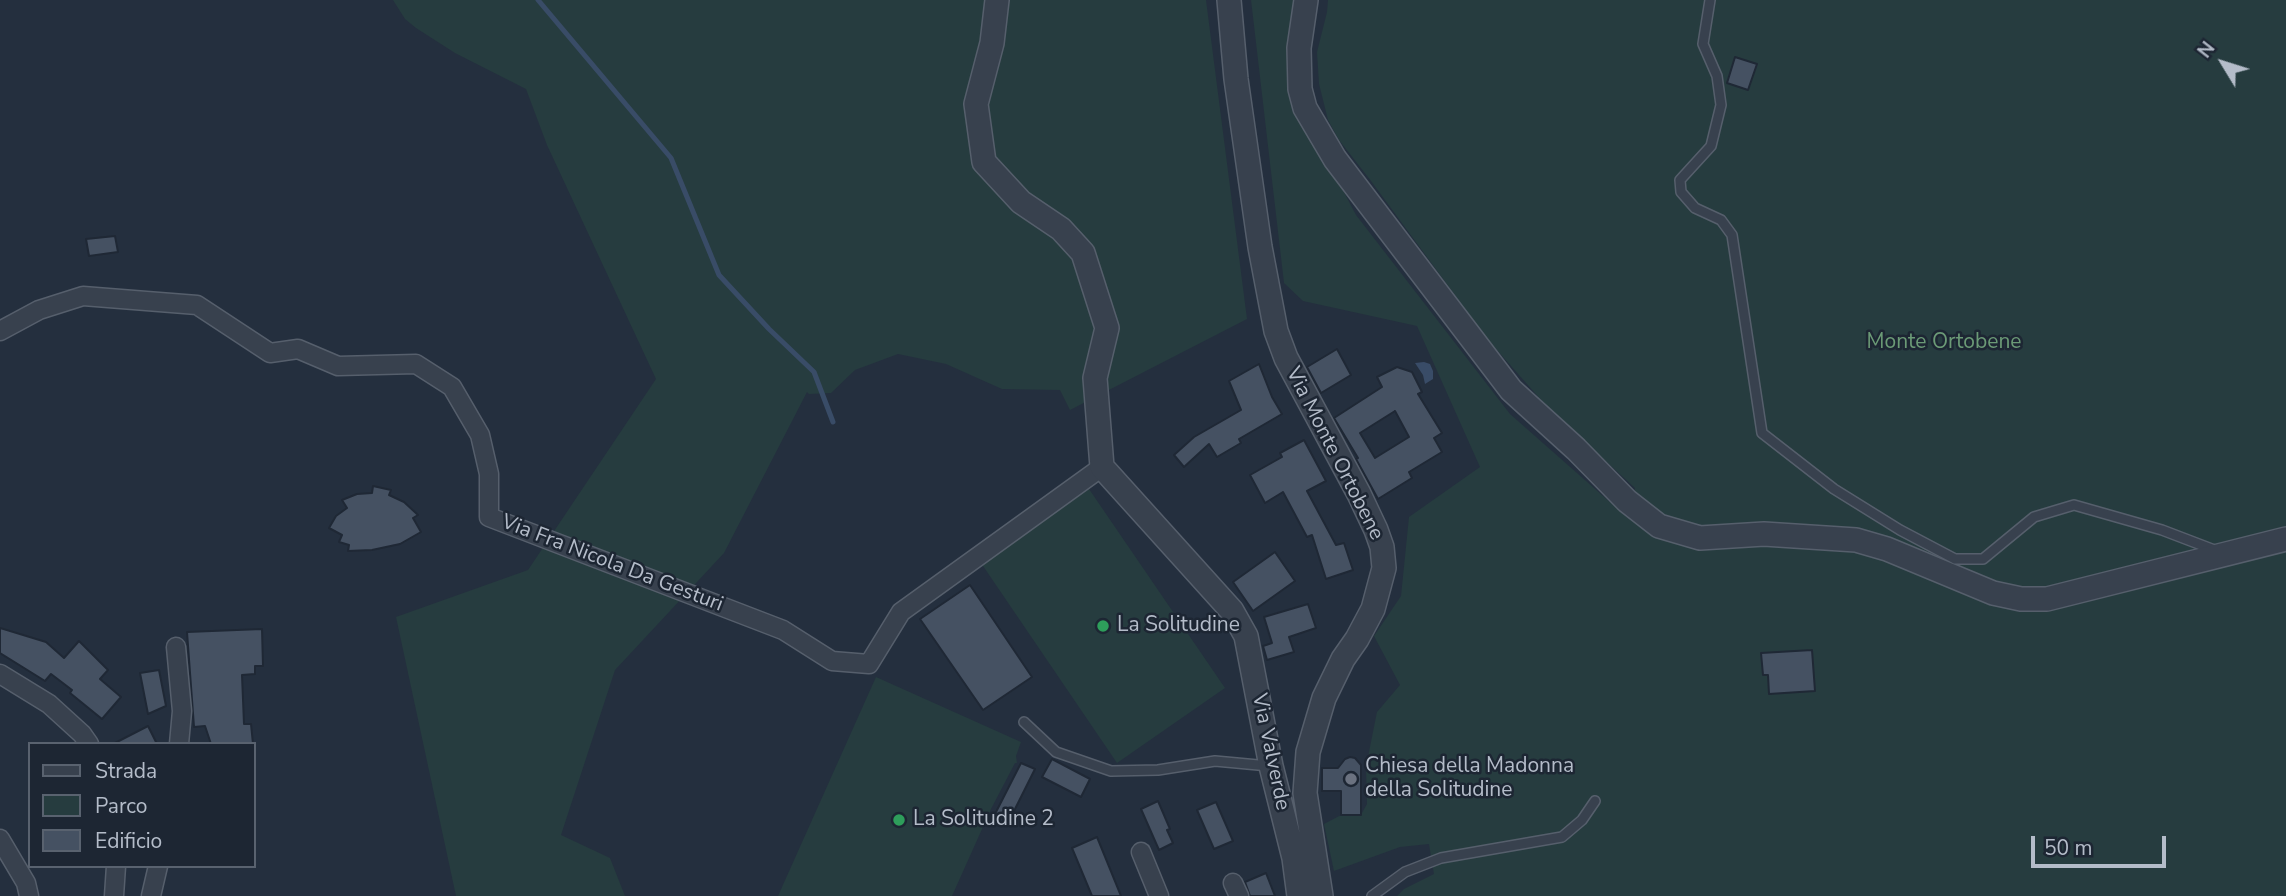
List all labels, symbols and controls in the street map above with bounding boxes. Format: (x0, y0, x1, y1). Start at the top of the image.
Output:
north arrow (2188, 28, 2258, 98)
text: N (2192, 36, 2221, 64)
park label: Monte Ortobene (1867, 330, 2021, 356)
street label: Via Monte Ortobene (1279, 363, 1389, 545)
street label: Via Fra Nicola Da Gesturi (498, 510, 726, 618)
place label: La Solitudine (1117, 613, 1240, 639)
marker: La Solitudine (1095, 618, 1111, 634)
street label: Via Valverde (1245, 691, 1295, 813)
legend (28, 742, 256, 868)
place label: Chiesa della Madonna della Solitudine (1365, 754, 1574, 804)
text: Strada (95, 757, 157, 785)
marker: Chiesa della Madonna della Solitudine (1343, 771, 1359, 787)
text: Parco (95, 792, 148, 820)
place label: La Solitudine 2 (913, 807, 1054, 833)
marker: La Solitudine 2 (891, 812, 907, 828)
scale bar (2034, 822, 2169, 866)
text: Edificio (95, 827, 162, 855)
text: 50 m (2044, 834, 2093, 862)

